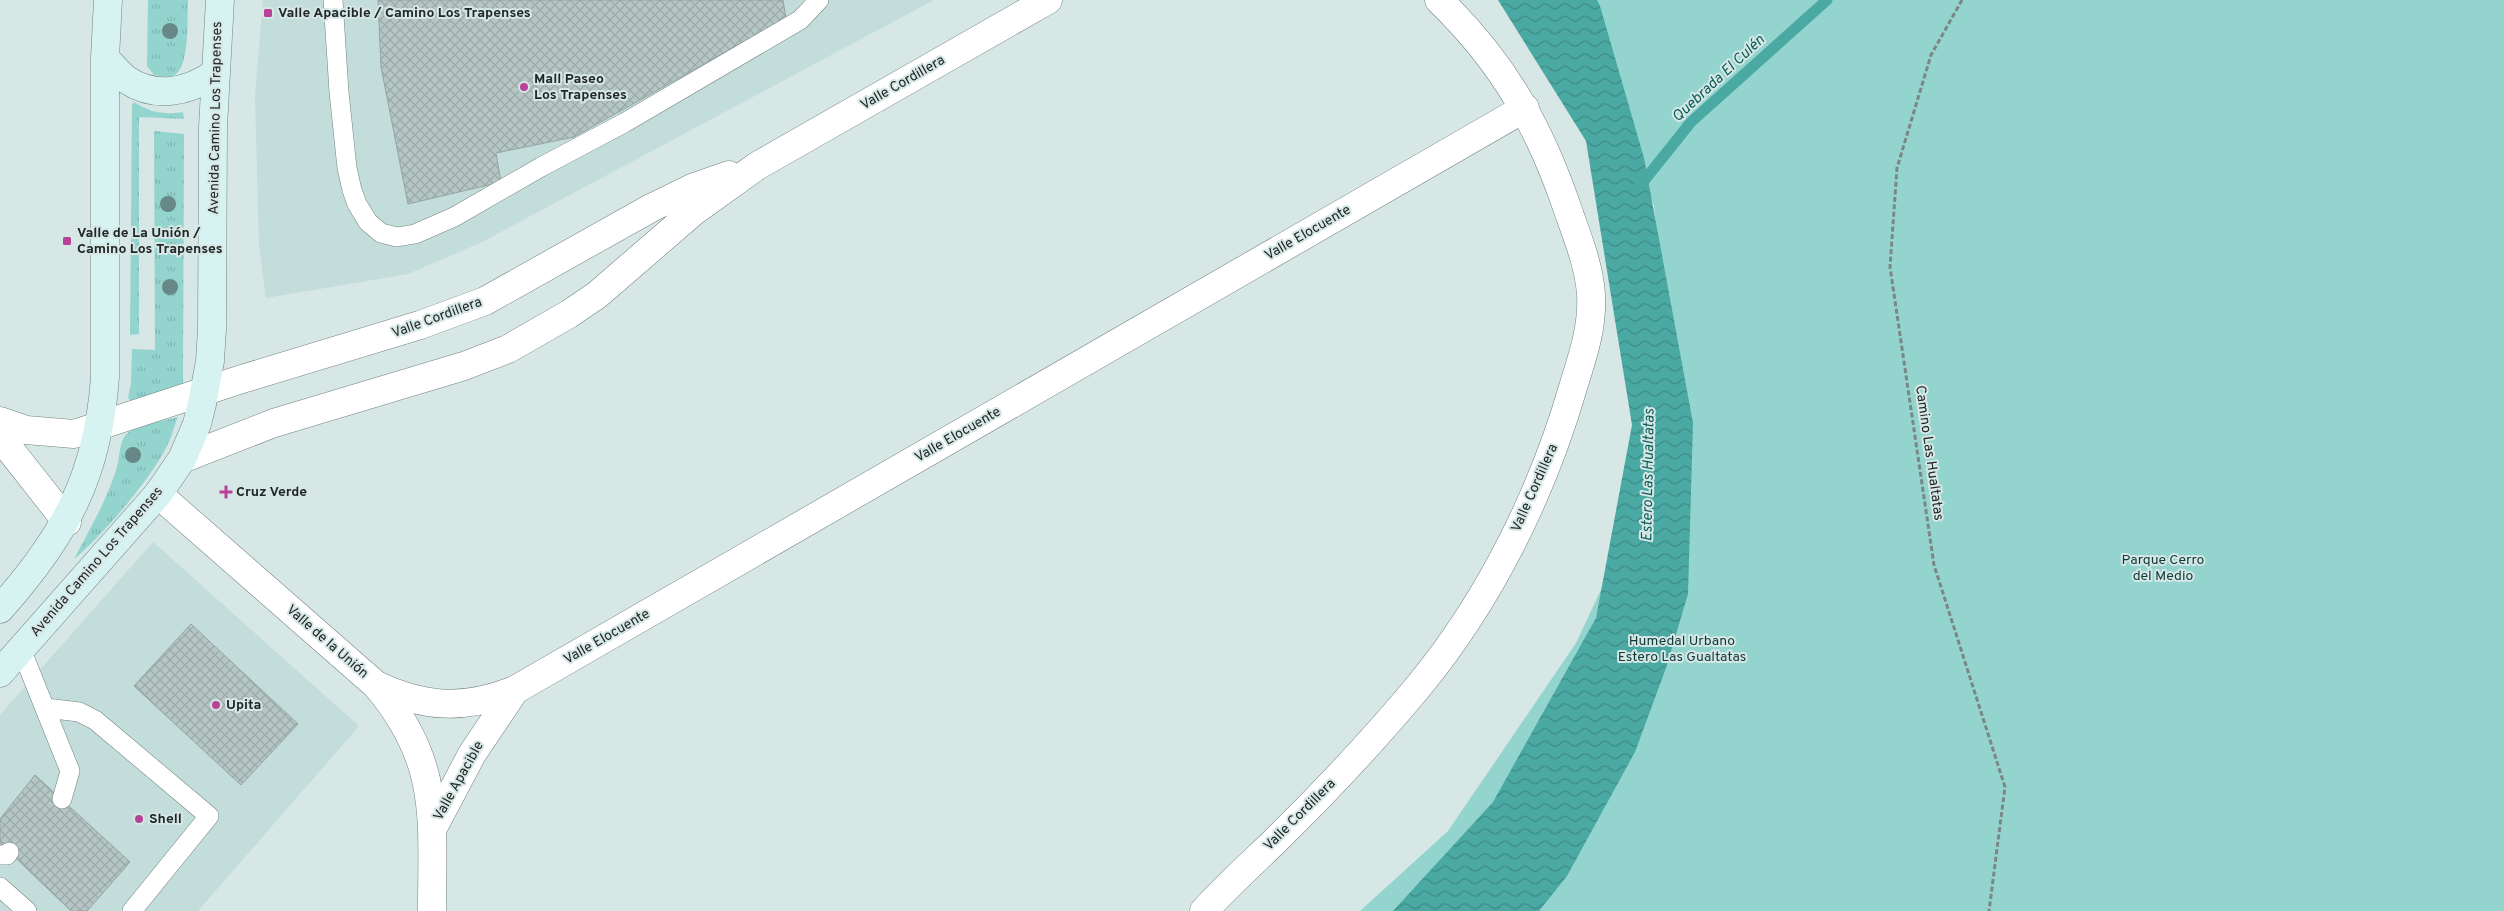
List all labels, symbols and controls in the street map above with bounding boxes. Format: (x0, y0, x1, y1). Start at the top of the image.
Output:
place label: Valle Apacible / Camino Los Trapenses (278, 5, 531, 22)
marker: Valle Apacible / Camino Los Trapenses (262, 7, 274, 19)
street label: Avenida Camino Los Trapenses (206, 21, 226, 215)
water label: Quebrada El Culén (1669, 31, 1769, 127)
street label: Valle Cordillera (858, 52, 948, 114)
place label: Mall Paseo Los Trapenses (534, 71, 627, 104)
marker: Mall Paseo Los Trapenses (518, 81, 530, 93)
street label: Valle Elocuente (1262, 202, 1354, 264)
place label: Valle de La Unión / Camino Los Trapenses (77, 225, 223, 258)
marker: Valle de La Unión / Camino Los Trapenses (61, 235, 73, 247)
street label: Valle Cordillera (390, 294, 484, 342)
street label: Camino Las Hualtatas (1911, 384, 1947, 522)
street label: Valle Elocuente (912, 404, 1004, 466)
water label: Estero Las Hualtatas (1638, 408, 1660, 542)
street label: Valle Cordillera (1508, 441, 1562, 535)
street label: Avenida Camino Los Trapenses (27, 483, 167, 641)
place label: Cruz Verde (236, 484, 307, 501)
marker: Cruz Verde (220, 486, 232, 498)
park label: Parque Cerro del Medio (2122, 552, 2205, 585)
street label: Valle de la Unión (282, 602, 372, 682)
street label: Valle Elocuente (561, 606, 653, 668)
park label: Humedal Urbano Estero Las Gualtatas (1618, 633, 1746, 666)
place label: Upita (226, 697, 261, 714)
marker: Upita (210, 699, 222, 711)
street label: Valle Apacible (430, 738, 488, 824)
street label: Valle Cordillera (1261, 776, 1339, 854)
place label: Shell (149, 811, 182, 828)
marker: Shell (133, 813, 145, 825)

